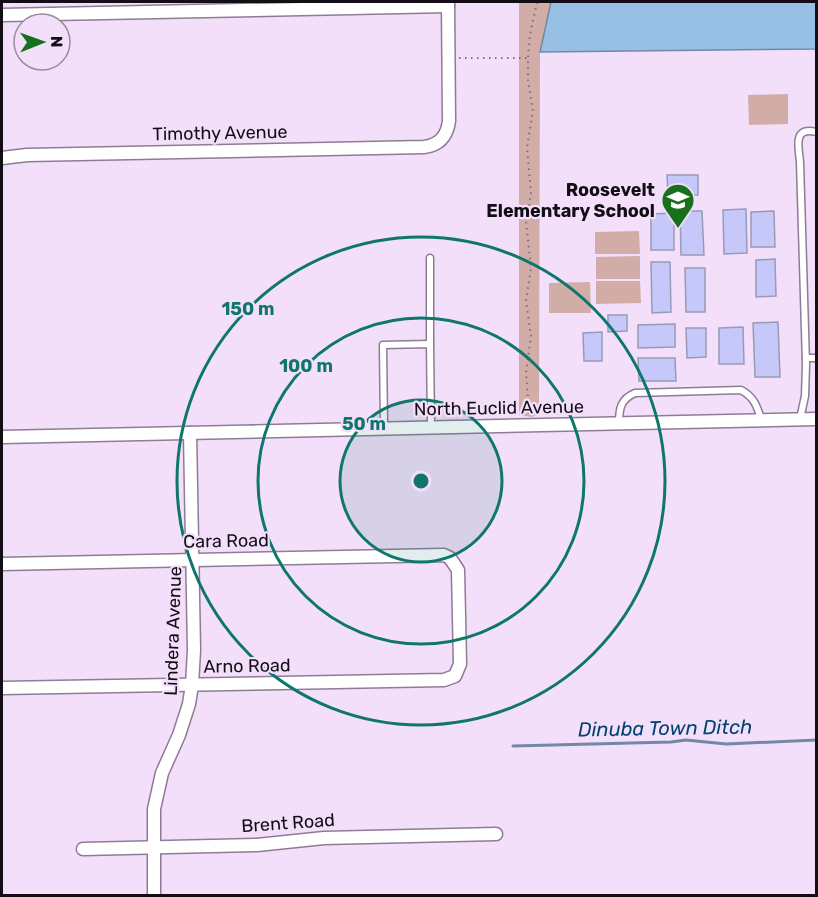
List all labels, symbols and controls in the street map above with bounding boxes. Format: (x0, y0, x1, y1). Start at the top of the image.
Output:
north arrow (12, 12, 72, 72)
text: N (47, 36, 66, 48)
street label: Timothy Avenue (152, 121, 288, 145)
place label: Roosevelt Elementary School (486, 179, 655, 222)
school or university icon: Roosevelt Elementary School (660, 182, 696, 229)
text: 150 m (221, 298, 275, 320)
text: 100 m (279, 355, 333, 377)
street label: North Euclid Avenue (414, 396, 584, 420)
text: 50 m (342, 413, 386, 435)
centre of rings (411, 471, 431, 491)
street label: Cara Road (183, 529, 269, 553)
street label: Lindera Avenue (160, 566, 186, 696)
street label: Arno Road (203, 654, 291, 678)
water label: Dinuba Town Ditch (578, 714, 752, 742)
street label: Brent Road (241, 809, 335, 837)

